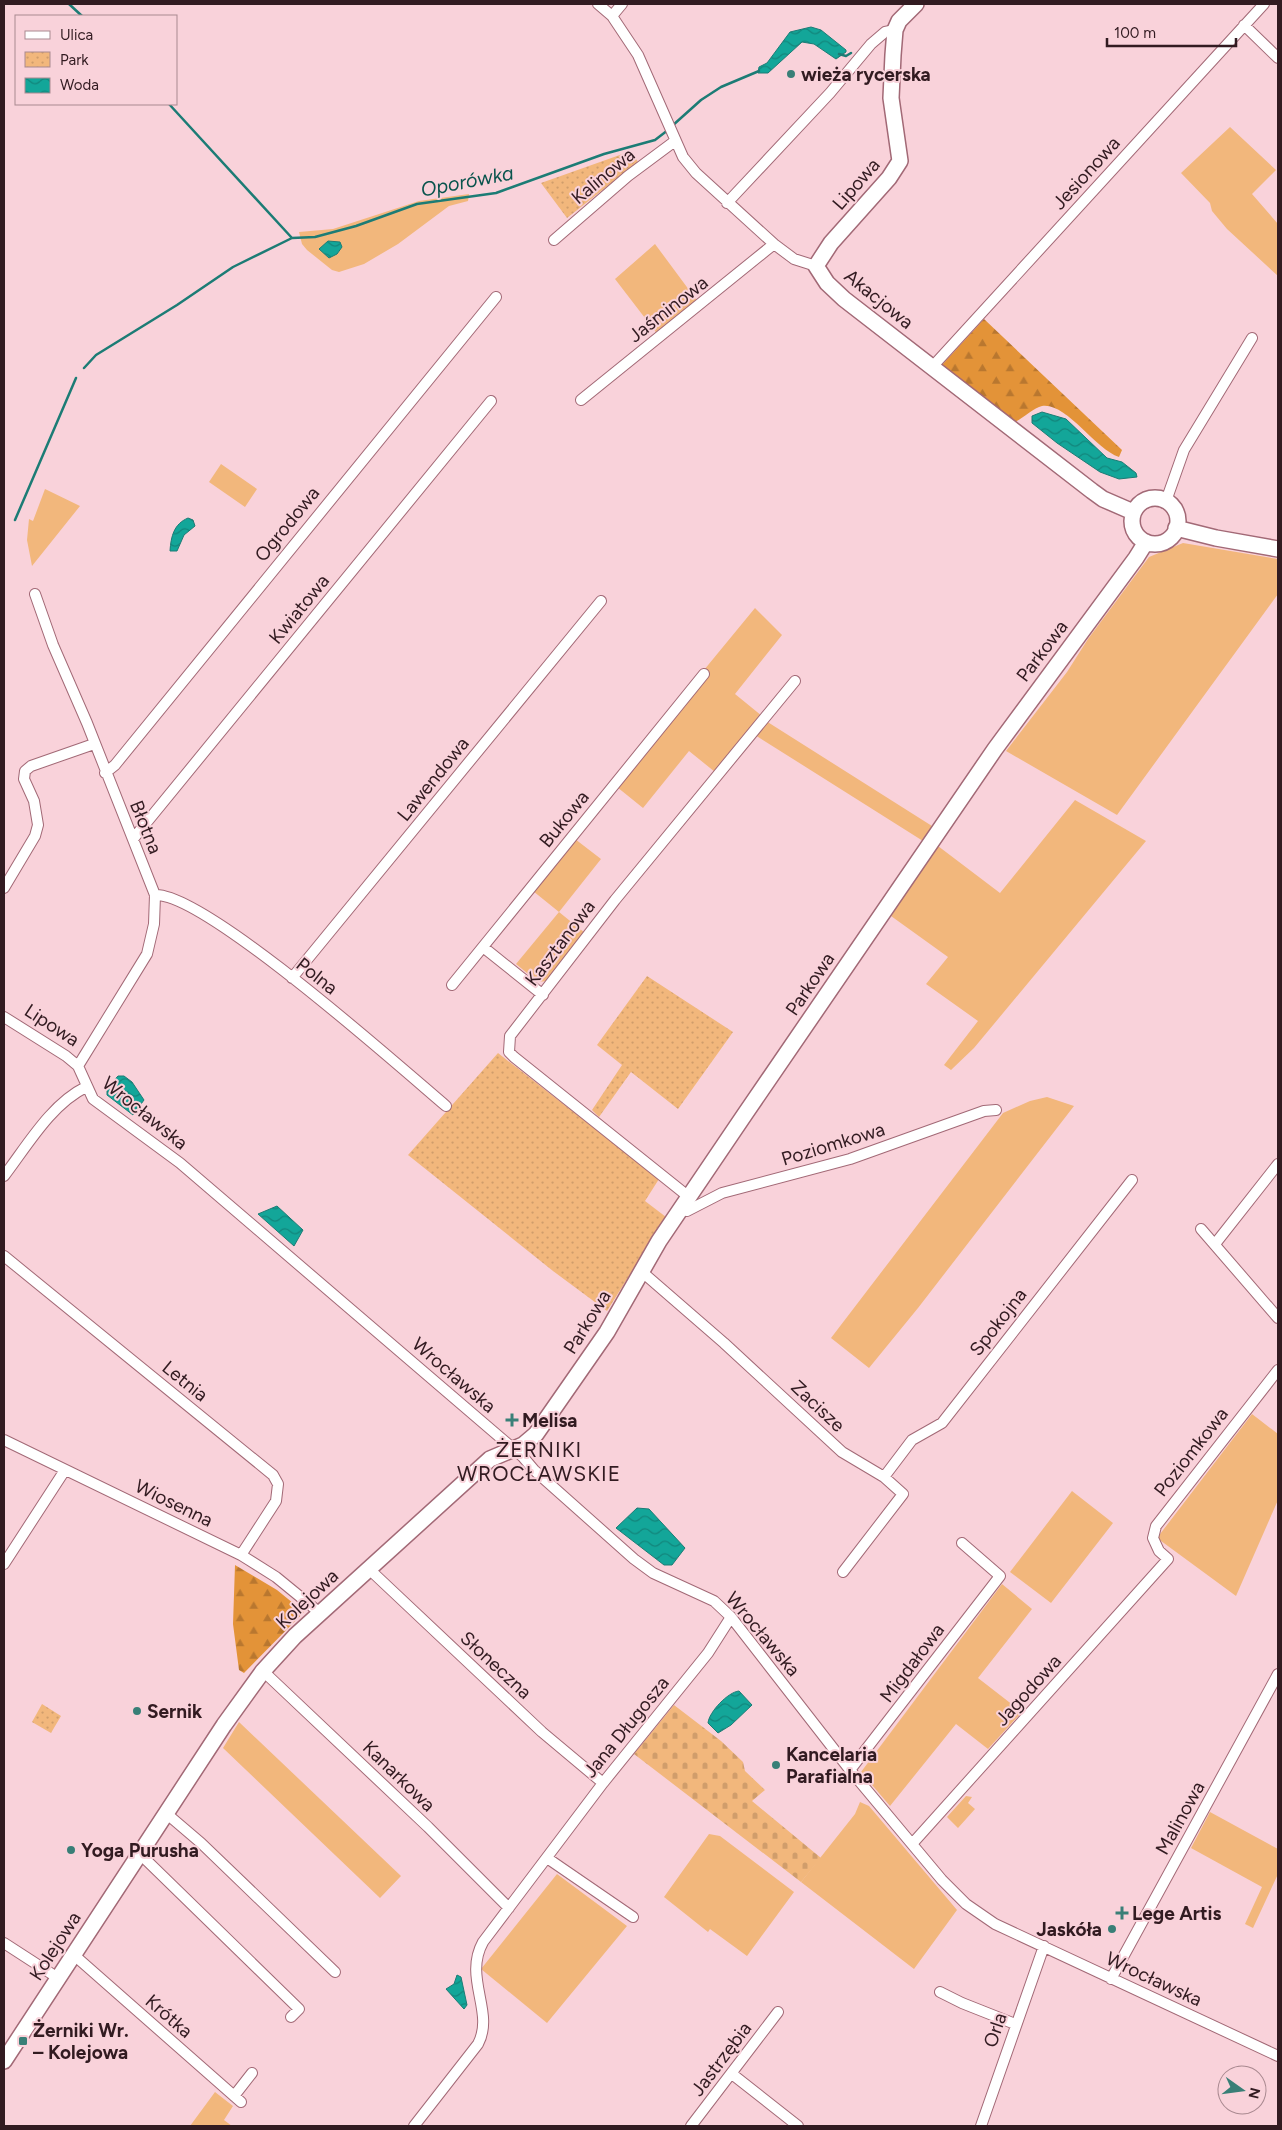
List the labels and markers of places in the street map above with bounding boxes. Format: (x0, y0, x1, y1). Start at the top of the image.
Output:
place label: wieża rycerska (801, 63, 931, 86)
marker: wieża rycerska (785, 68, 797, 80)
place label: Melisa (522, 1409, 577, 1432)
marker: Melisa (506, 1414, 518, 1426)
place label: Sernik (147, 1700, 203, 1723)
marker: Sernik (131, 1705, 143, 1717)
place label: Kancelaria Parafialna (786, 1743, 877, 1788)
marker: Kancelaria Parafialna (770, 1759, 782, 1771)
place label: Yoga Purusha (81, 1839, 199, 1862)
marker: Yoga Purusha (65, 1844, 77, 1856)
place label: Lege Artis (1132, 1902, 1222, 1925)
marker: Lege Artis (1116, 1907, 1128, 1919)
place label: Jaskóła (1036, 1918, 1102, 1941)
marker: Jaskóła (1106, 1923, 1118, 1935)
place label: Żerniki Wr. – Kolejowa (33, 2019, 129, 2064)
marker: Żerniki Wr. – Kolejowa (17, 2035, 29, 2047)

